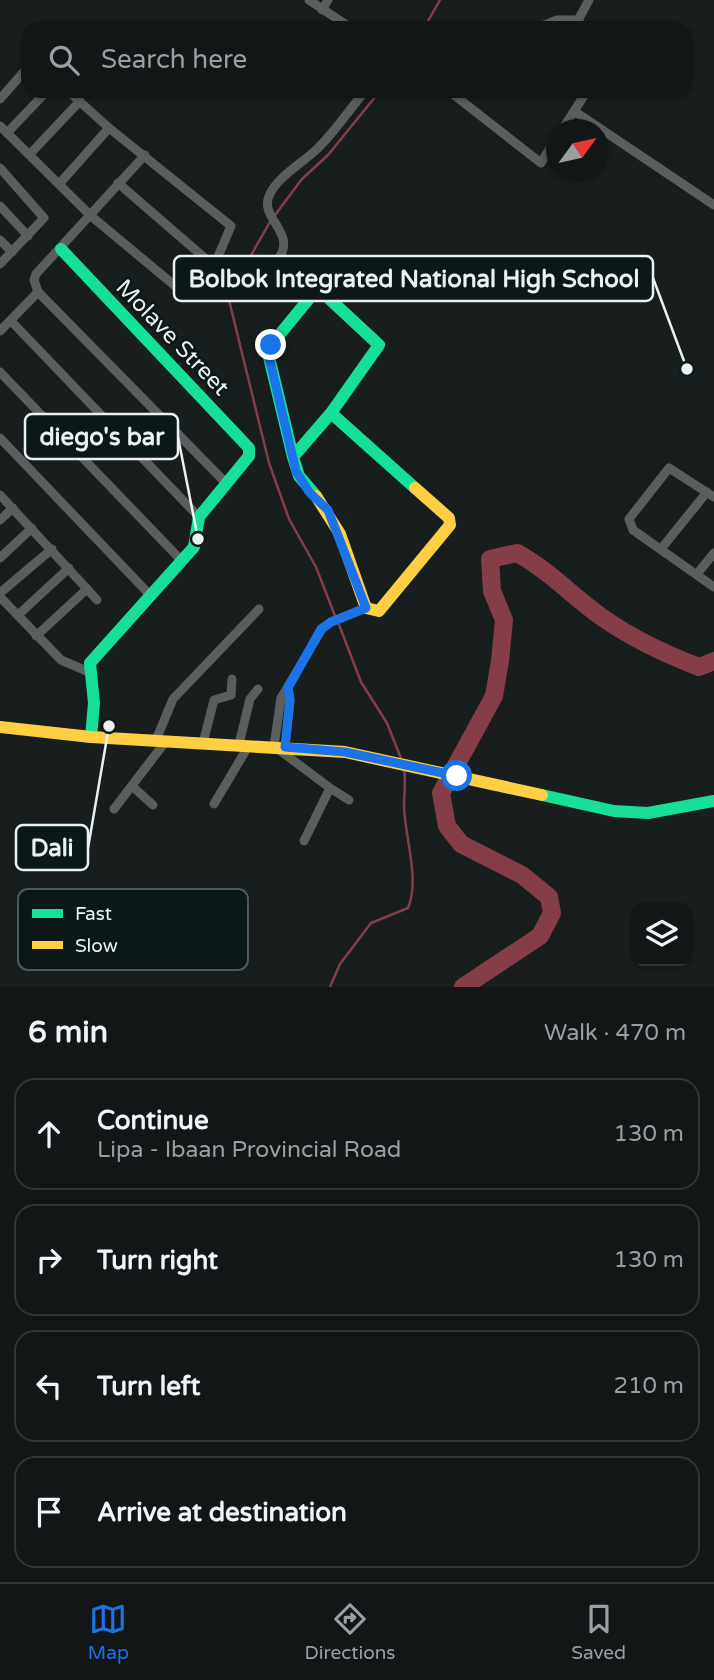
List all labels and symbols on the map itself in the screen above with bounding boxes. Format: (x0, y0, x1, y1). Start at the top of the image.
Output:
north arrow (546, 119, 609, 182)
callout: Bolbok Integrated National High School (174, 256, 653, 301)
text: Bolbok Integrated National High School (189, 265, 639, 294)
street label: Molave Street (110, 274, 235, 402)
route end (255, 329, 286, 360)
callout: diego's bar (25, 414, 178, 459)
text: diego's bar (39, 423, 165, 452)
route start (441, 760, 472, 791)
callout: Dali (16, 825, 88, 870)
text: Dali (30, 834, 74, 863)
legend (18, 889, 248, 970)
text: Fast (75, 903, 112, 925)
text: Slow (75, 935, 118, 957)

